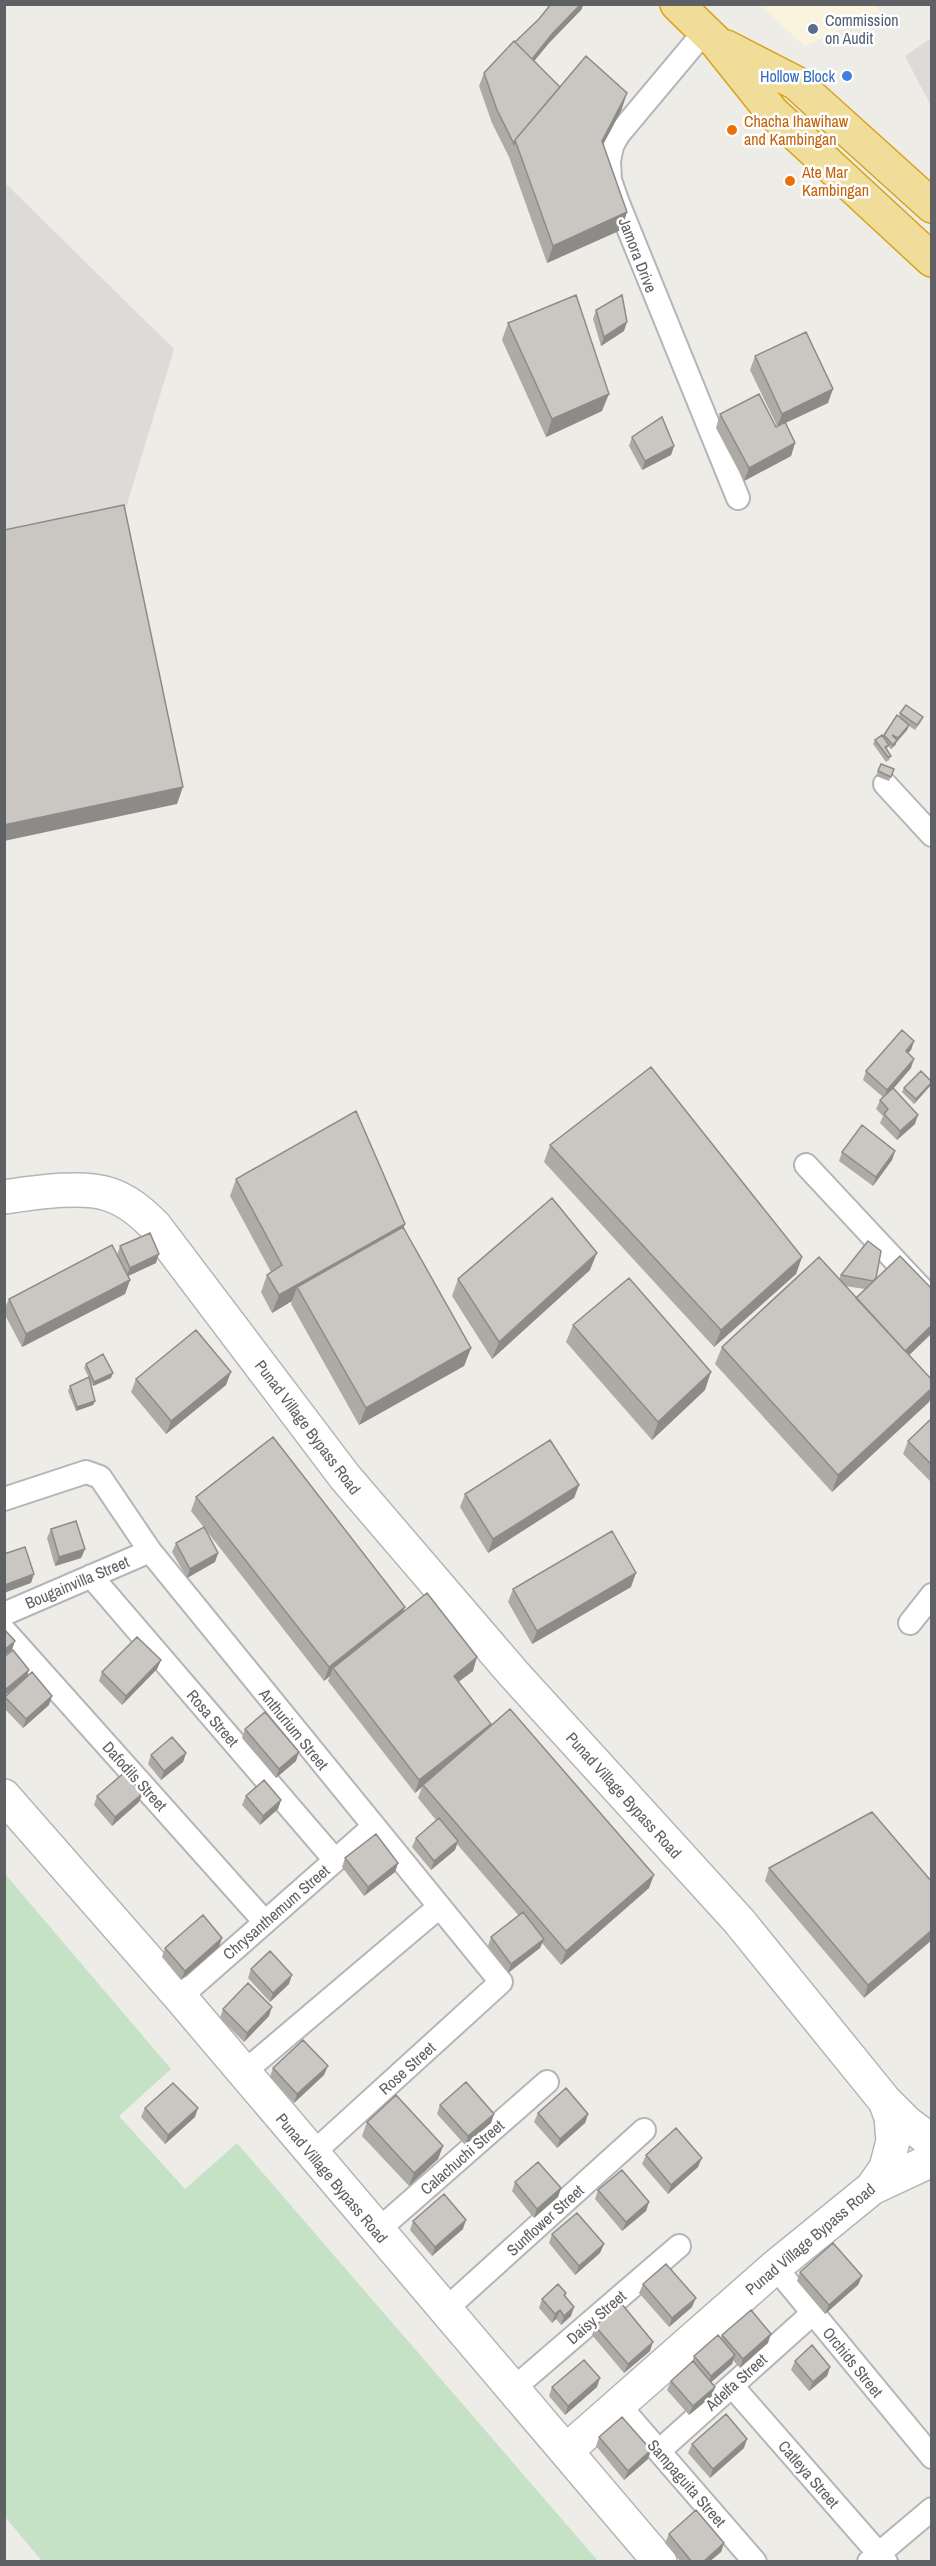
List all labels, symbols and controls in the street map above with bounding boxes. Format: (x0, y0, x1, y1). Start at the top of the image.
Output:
place label: Commission on Audit (825, 9, 899, 49)
marker: Commission on Audit (806, 22, 820, 36)
place label: Hollow Block (760, 65, 835, 87)
marker: Hollow Block (840, 69, 854, 83)
place label: Chacha Ihawihaw and Kambingan (744, 110, 849, 150)
marker: Chacha Ihawihaw and Kambingan (725, 123, 739, 137)
place label: Ate Mar Kambingan (801, 161, 869, 201)
marker: Ate Mar Kambingan (783, 174, 797, 188)
street label: Jamora Drive (614, 214, 662, 296)
street label: Punad Village Bypass Road (250, 1355, 366, 1499)
street label: Bougainvilla Street (22, 1550, 133, 1614)
street label: Anthurium Street (254, 1683, 334, 1775)
street label: Rosa Street (182, 1685, 244, 1752)
street label: Punad Village Bypass Road (561, 1727, 687, 1863)
street label: Dafodils Street (98, 1736, 172, 1816)
street label: Chrysanthemum Street (218, 1859, 334, 1965)
street label: Rose Street (374, 2036, 440, 2099)
street label: Punad Village Bypass Road (271, 2108, 393, 2248)
street label: Calachuchi Street (415, 2114, 509, 2200)
street label: Punad Village Bypass Road (740, 2178, 880, 2300)
street label: Sunflower Street (502, 2179, 589, 2261)
street label: Daisy Street (562, 2285, 631, 2349)
street label: Orchids Street (818, 2322, 888, 2402)
street label: Adelfa Street (700, 2348, 772, 2416)
street label: Sampaguita Street (643, 2434, 731, 2532)
street label: Catleya Street (773, 2435, 845, 2513)

